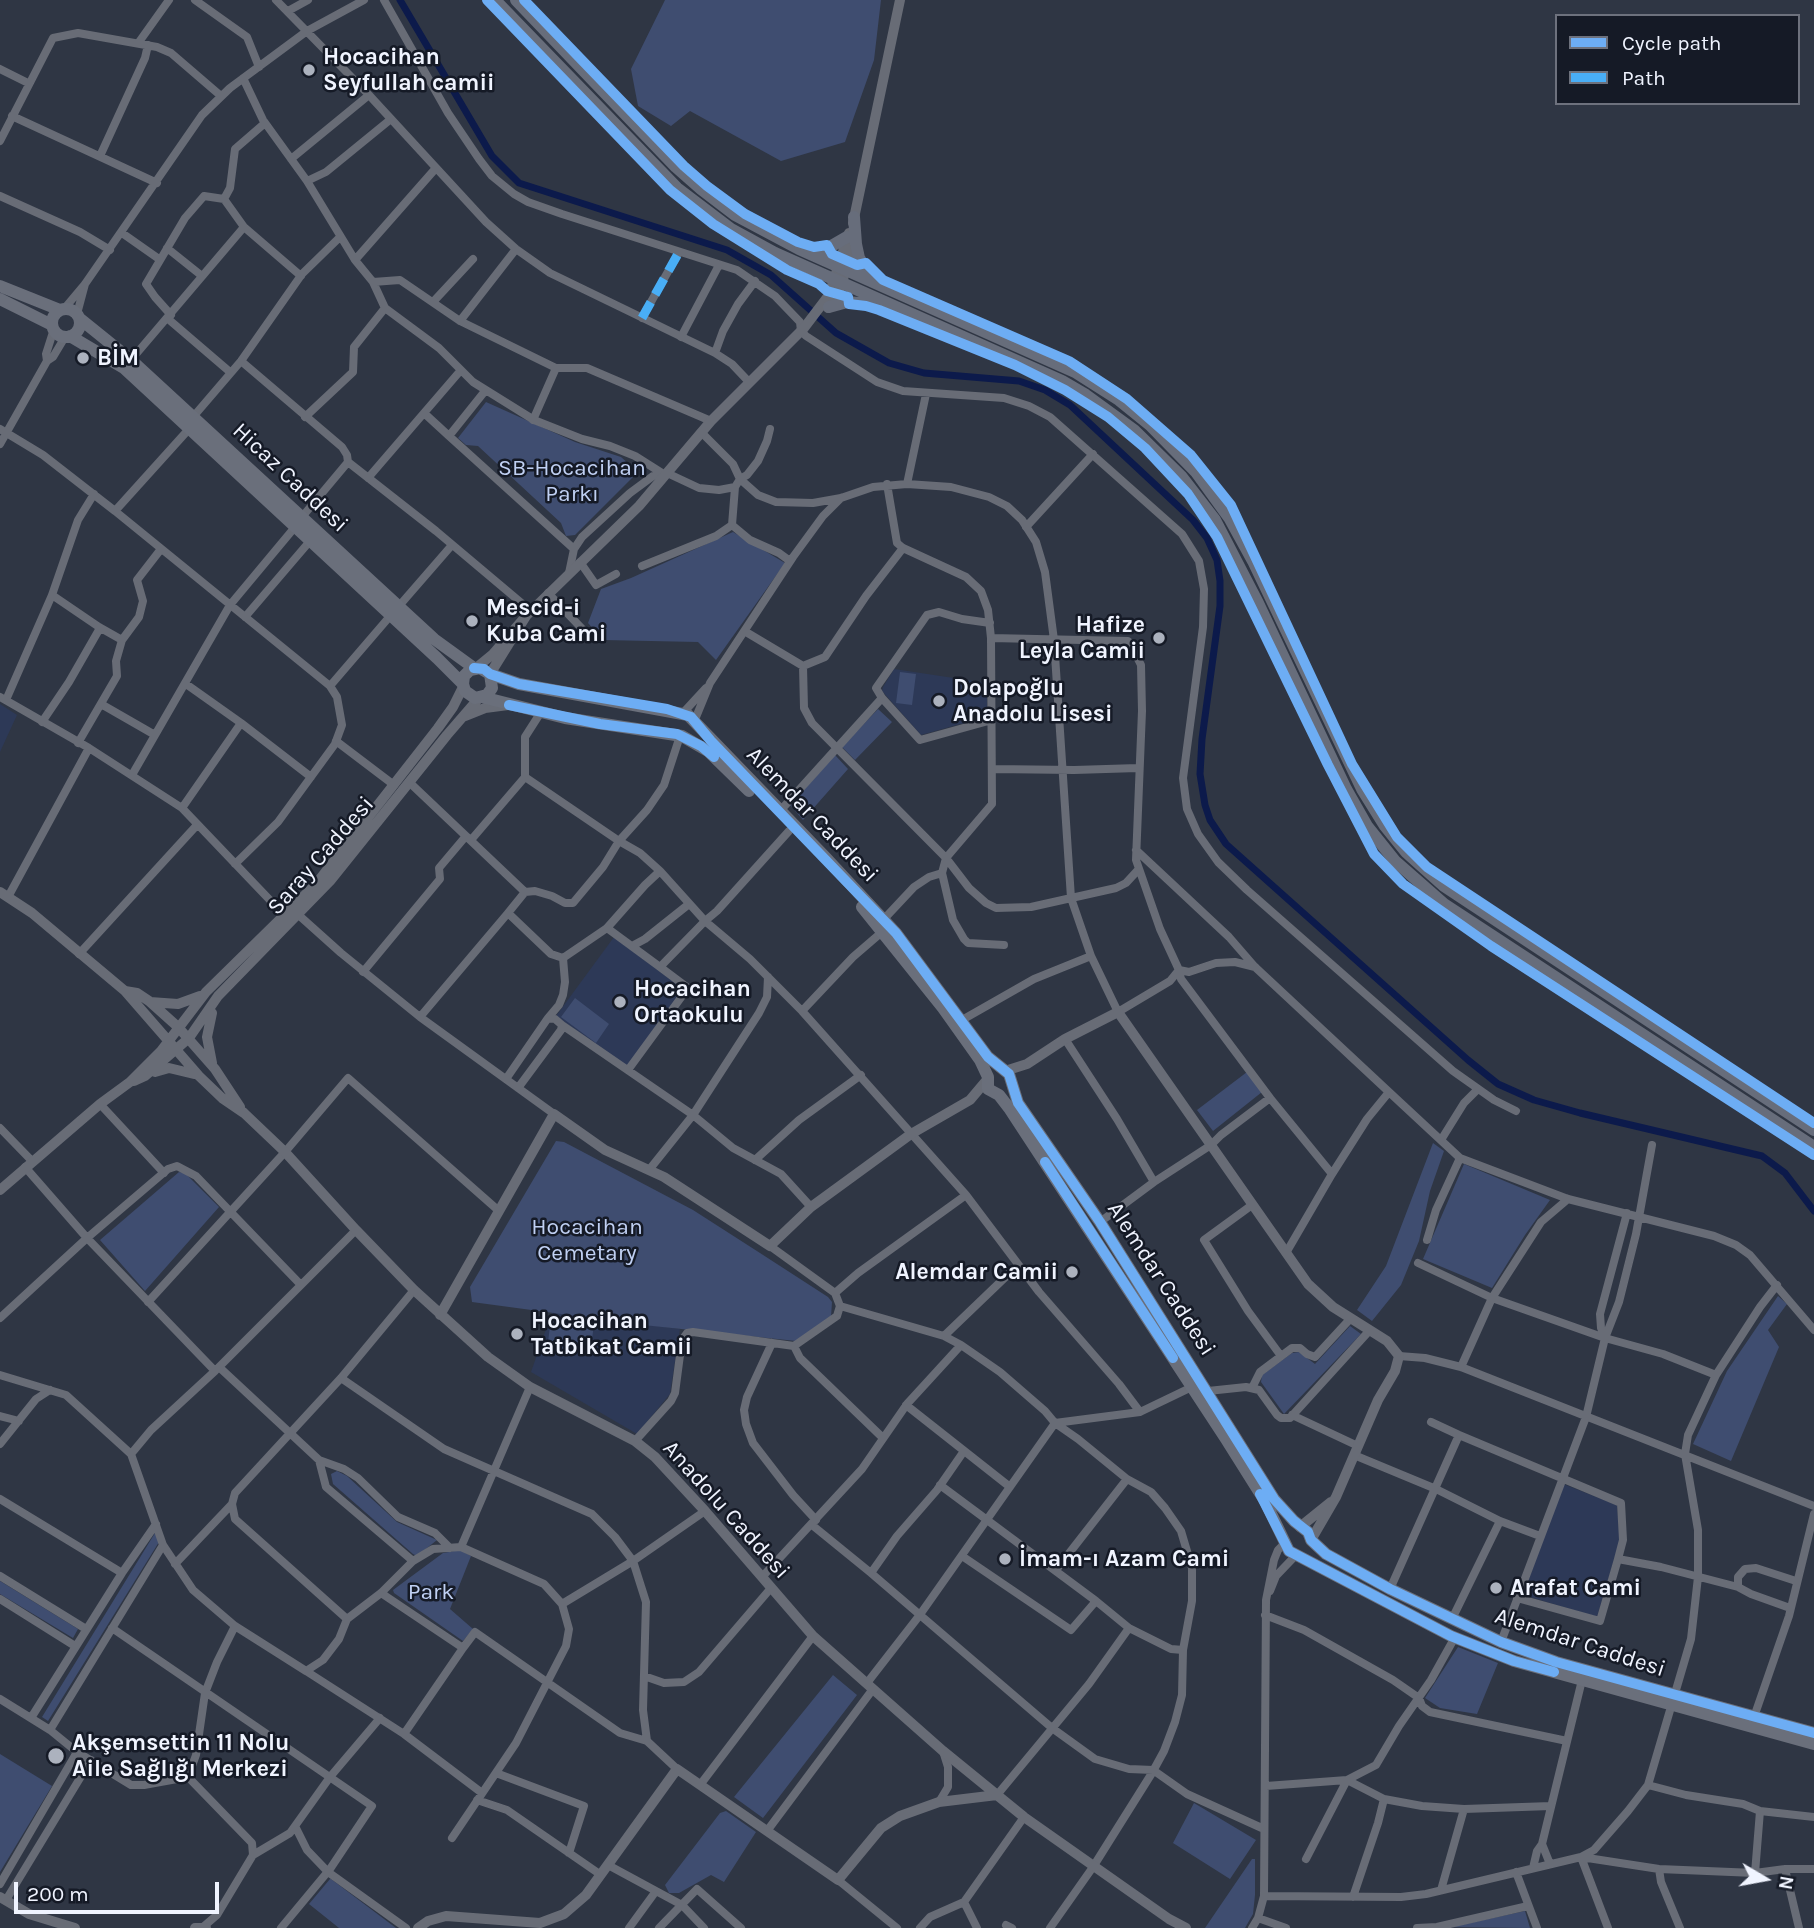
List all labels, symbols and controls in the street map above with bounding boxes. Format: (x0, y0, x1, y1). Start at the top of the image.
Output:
legend (1555, 14, 1800, 105)
text: Cycle path (1622, 31, 1722, 55)
place label: Hocacihan Seyfullah camii (323, 43, 494, 97)
marker: Hocacihan Seyfullah camii (301, 62, 317, 78)
text: Path (1622, 66, 1666, 90)
place label: BİM (97, 344, 139, 372)
marker: BİM (75, 350, 91, 366)
street label: Hicaz Caddesi (227, 417, 353, 539)
park label: SB-Hocacihan Parkı (498, 454, 646, 508)
place label: Mescid-i Kuba Cami (486, 594, 606, 648)
place label: Hafize Leyla Camii (1019, 611, 1145, 665)
marker: Mescid-i Kuba Cami (464, 613, 480, 629)
marker: Hafize Leyla Camii (1151, 630, 1167, 646)
place label: Dolapoğlu Anadolu Lisesi (953, 674, 1112, 728)
marker: Dolapoğlu Anadolu Lisesi (931, 693, 947, 709)
street label: Alemdar Caddesi (740, 741, 884, 889)
street label: Saray Caddesi (262, 791, 380, 921)
place label: Hocacihan Ortaokulu (634, 975, 751, 1029)
marker: Hocacihan Ortaokulu (612, 994, 628, 1010)
street label: Alemdar Caddesi (1101, 1197, 1221, 1361)
park label: Hocacihan Cemetary (531, 1213, 643, 1267)
place label: Alemdar Camii (895, 1258, 1058, 1286)
marker: Alemdar Camii (1064, 1264, 1080, 1280)
place label: Hocacihan Tatbikat Camii (531, 1307, 692, 1361)
marker: Hocacihan Tatbikat Camii (509, 1326, 525, 1342)
street label: Anadolu Caddesi (657, 1435, 795, 1585)
place label: İmam-ı Azam Cami (1019, 1545, 1229, 1573)
marker: İmam-ı Azam Cami (997, 1551, 1013, 1567)
place label: Arafat Cami (1510, 1574, 1641, 1602)
park label: Park (408, 1578, 454, 1606)
marker: Arafat Cami (1488, 1580, 1504, 1596)
street label: Alemdar Caddesi (1491, 1602, 1669, 1684)
place label: Akşemsettin 11 Nolu Aile Sağlığı Merkezi (72, 1729, 289, 1783)
marker: Akşemsettin 11 Nolu Aile Sağlığı Merkezi (46, 1746, 66, 1766)
north arrow (1730, 1844, 1800, 1914)
scale bar (18, 1868, 222, 1912)
text: N (1774, 1874, 1798, 1891)
text: 200 m (27, 1882, 89, 1906)

